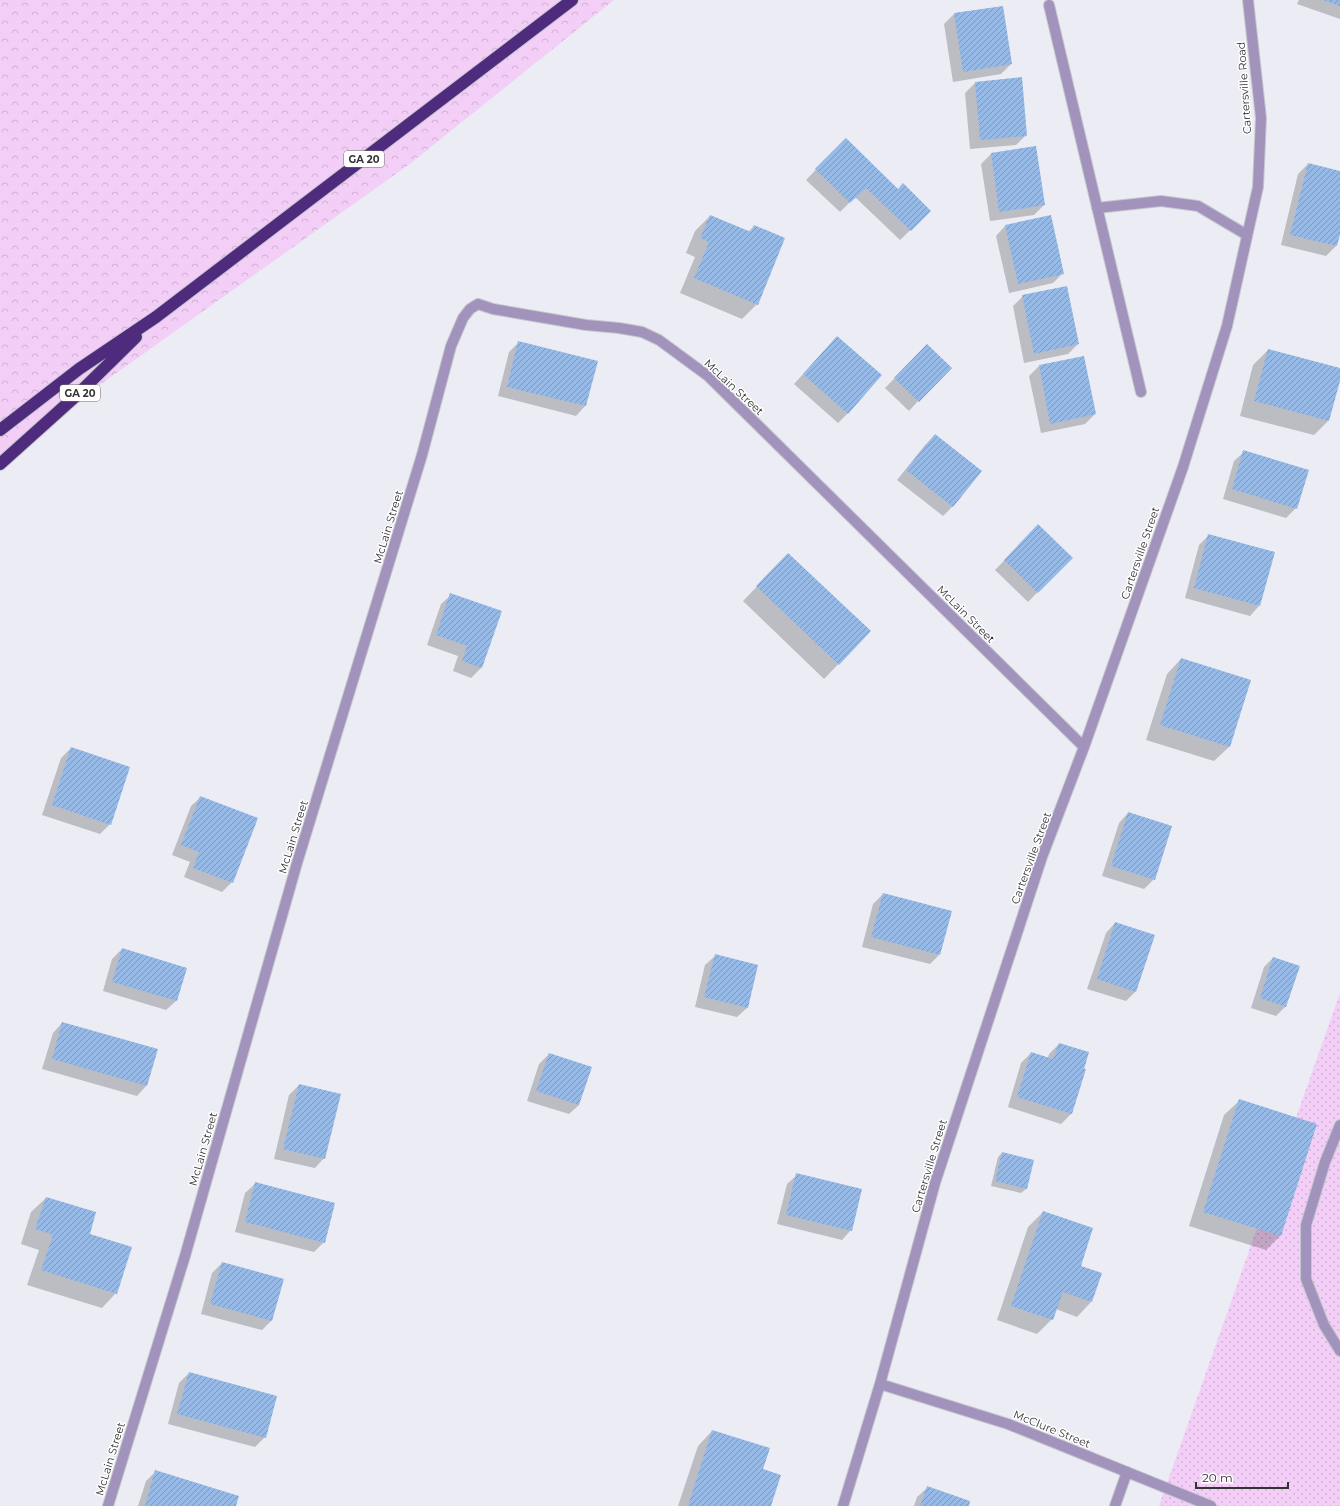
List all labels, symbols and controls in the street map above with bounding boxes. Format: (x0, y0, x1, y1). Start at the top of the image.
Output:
street label: Cartersville Road (1234, 41, 1254, 135)
road number: GA 20 (344, 151, 384, 167)
street label: McLain Street (701, 356, 767, 418)
road number: GA 20 (60, 385, 100, 401)
street label: McLain Street (370, 488, 406, 565)
street label: Cartersville Street (1118, 504, 1163, 601)
street label: McLain Street (934, 582, 998, 646)
street label: McLain Street (275, 798, 311, 875)
street label: Cartersville Street (1008, 810, 1054, 906)
street label: McLain Street (186, 1110, 220, 1188)
street label: Cartersville Street (908, 1117, 950, 1214)
street label: McClure Street (1011, 1407, 1093, 1451)
street label: McLain Street (92, 1420, 128, 1497)
scale bar (1196, 1464, 1288, 1490)
text: 20 m (1202, 1470, 1233, 1485)

